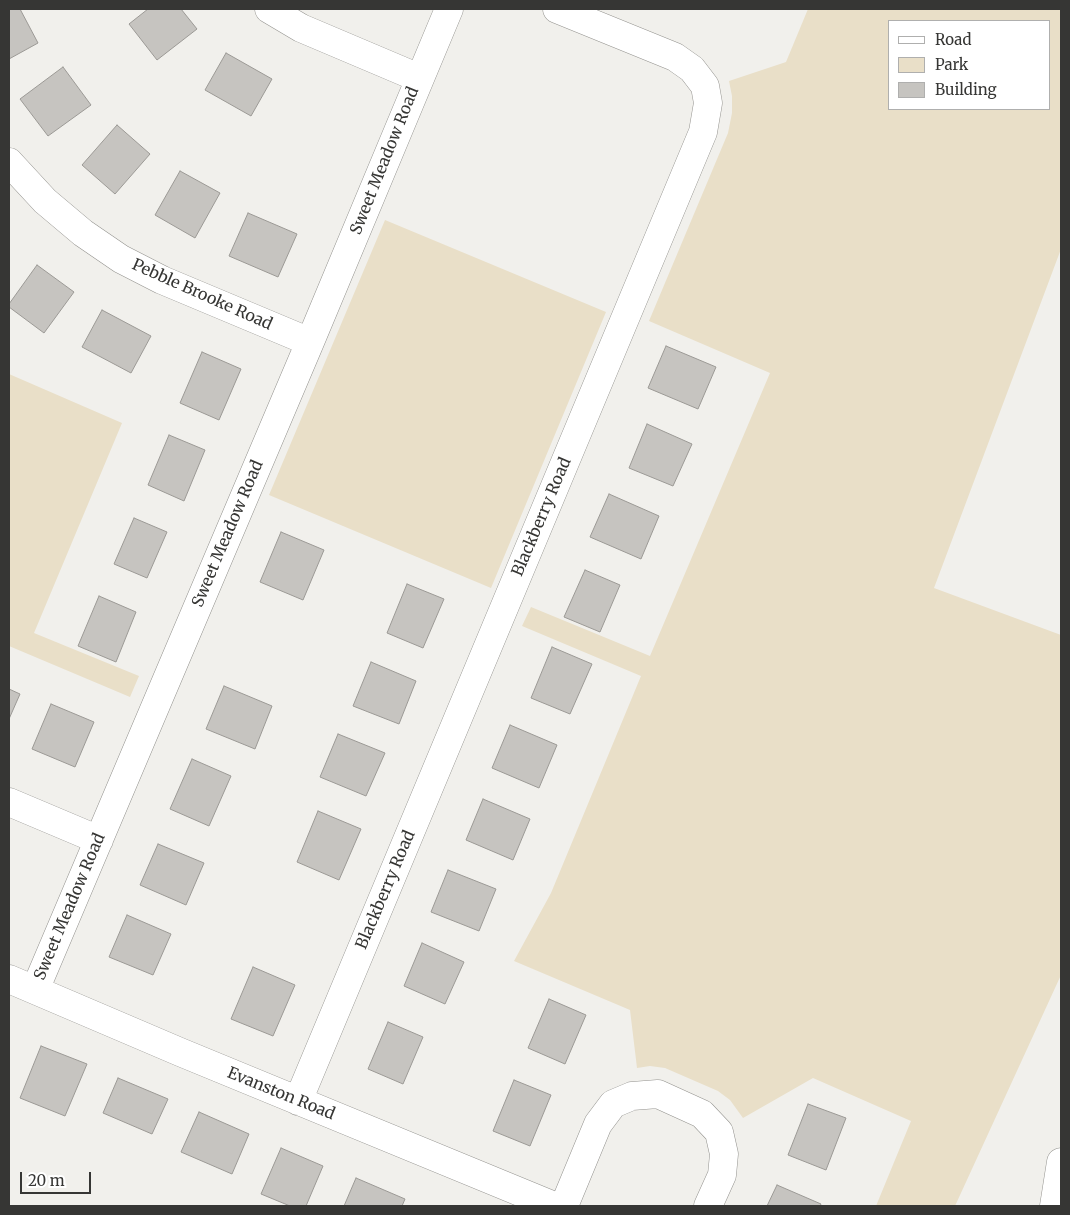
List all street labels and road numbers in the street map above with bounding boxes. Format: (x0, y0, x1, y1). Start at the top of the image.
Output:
street label: Sweet Meadow Road (347, 84, 423, 238)
street label: Pebble Brooke Road (129, 255, 275, 335)
street label: Blackberry Road (508, 455, 576, 579)
street label: Sweet Meadow Road (188, 458, 268, 610)
street label: Blackberry Road (352, 828, 420, 952)
street label: Sweet Meadow Road (30, 831, 110, 983)
street label: Evanston Road (224, 1064, 338, 1124)

